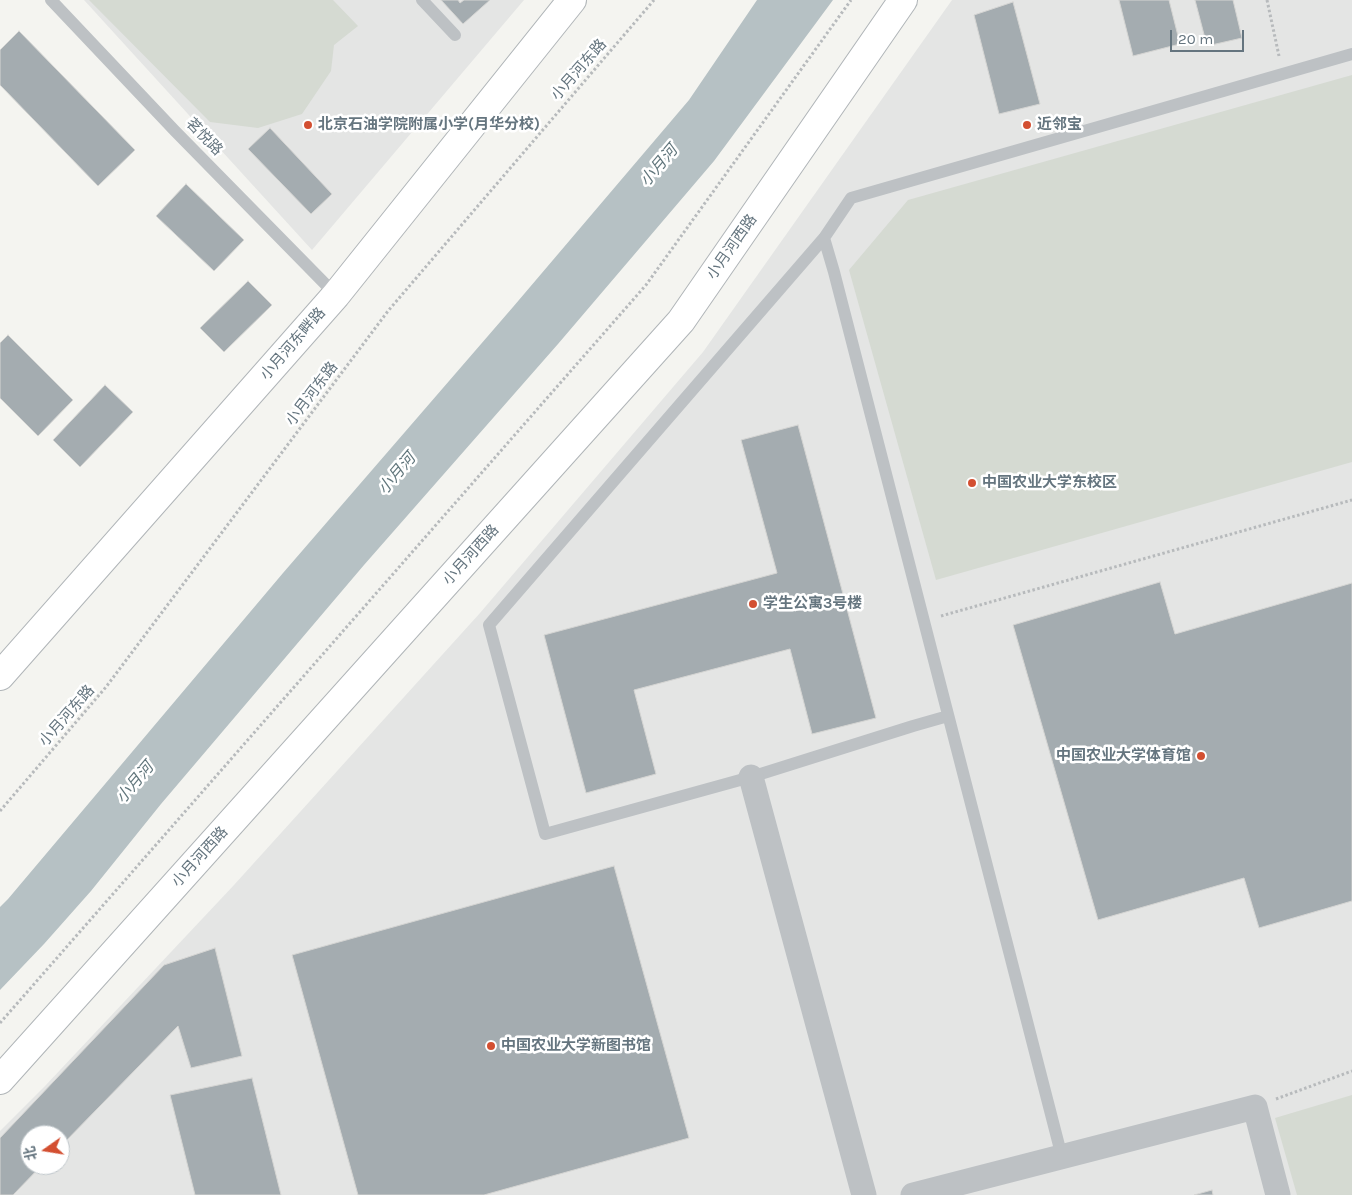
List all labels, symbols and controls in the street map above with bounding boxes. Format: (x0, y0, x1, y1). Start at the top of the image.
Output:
scale bar (1172, 20, 1246, 52)
text: 20 m (1178, 30, 1213, 48)
street label: 小月河东路 (548, 36, 610, 104)
street label: 茗悦路 (182, 115, 226, 159)
place label: 北京石油学院附属小学(月华分校) (318, 116, 540, 134)
place label: 近邻宝 (1037, 116, 1082, 134)
marker: 北京石油学院附属小学(月华分校) (302, 119, 314, 131)
marker: 近邻宝 (1021, 119, 1033, 131)
water label: 小月河 (636, 141, 682, 191)
street label: 小月河西路 (703, 211, 761, 283)
street label: 小月河东畔路 (257, 304, 329, 384)
street label: 小月河东路 (282, 359, 342, 429)
water label: 小月河 (374, 449, 420, 499)
place label: 中国农业大学东校区 (982, 474, 1117, 492)
marker: 中国农业大学东校区 (966, 477, 978, 489)
street label: 小月河西路 (439, 521, 503, 589)
place label: 学生公寓3号楼 (763, 595, 862, 613)
marker: 学生公寓3号楼 (747, 598, 759, 610)
street label: 小月河东路 (36, 682, 98, 750)
place label: 中国农业大学体育馆 (1056, 747, 1191, 765)
marker: 中国农业大学体育馆 (1195, 750, 1207, 762)
water label: 小月河 (112, 758, 158, 808)
street label: 小月河西路 (168, 823, 232, 891)
place label: 中国农业大学新图书馆 (501, 1037, 651, 1055)
marker: 中国农业大学新图书馆 (485, 1040, 497, 1052)
north arrow (20, 1125, 70, 1175)
text: 北 (21, 1145, 41, 1162)

